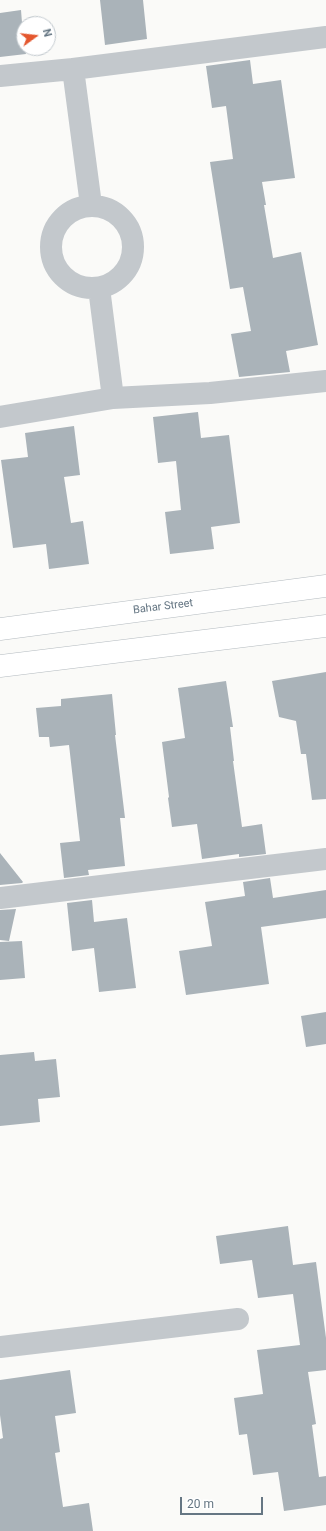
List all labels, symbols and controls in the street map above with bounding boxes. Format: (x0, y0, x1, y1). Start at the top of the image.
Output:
north arrow (16, 16, 56, 56)
text: N (40, 28, 54, 38)
street label: Bahar Street (132, 597, 194, 617)
scale bar (182, 1489, 265, 1515)
text: 20 m (187, 1497, 214, 1511)

